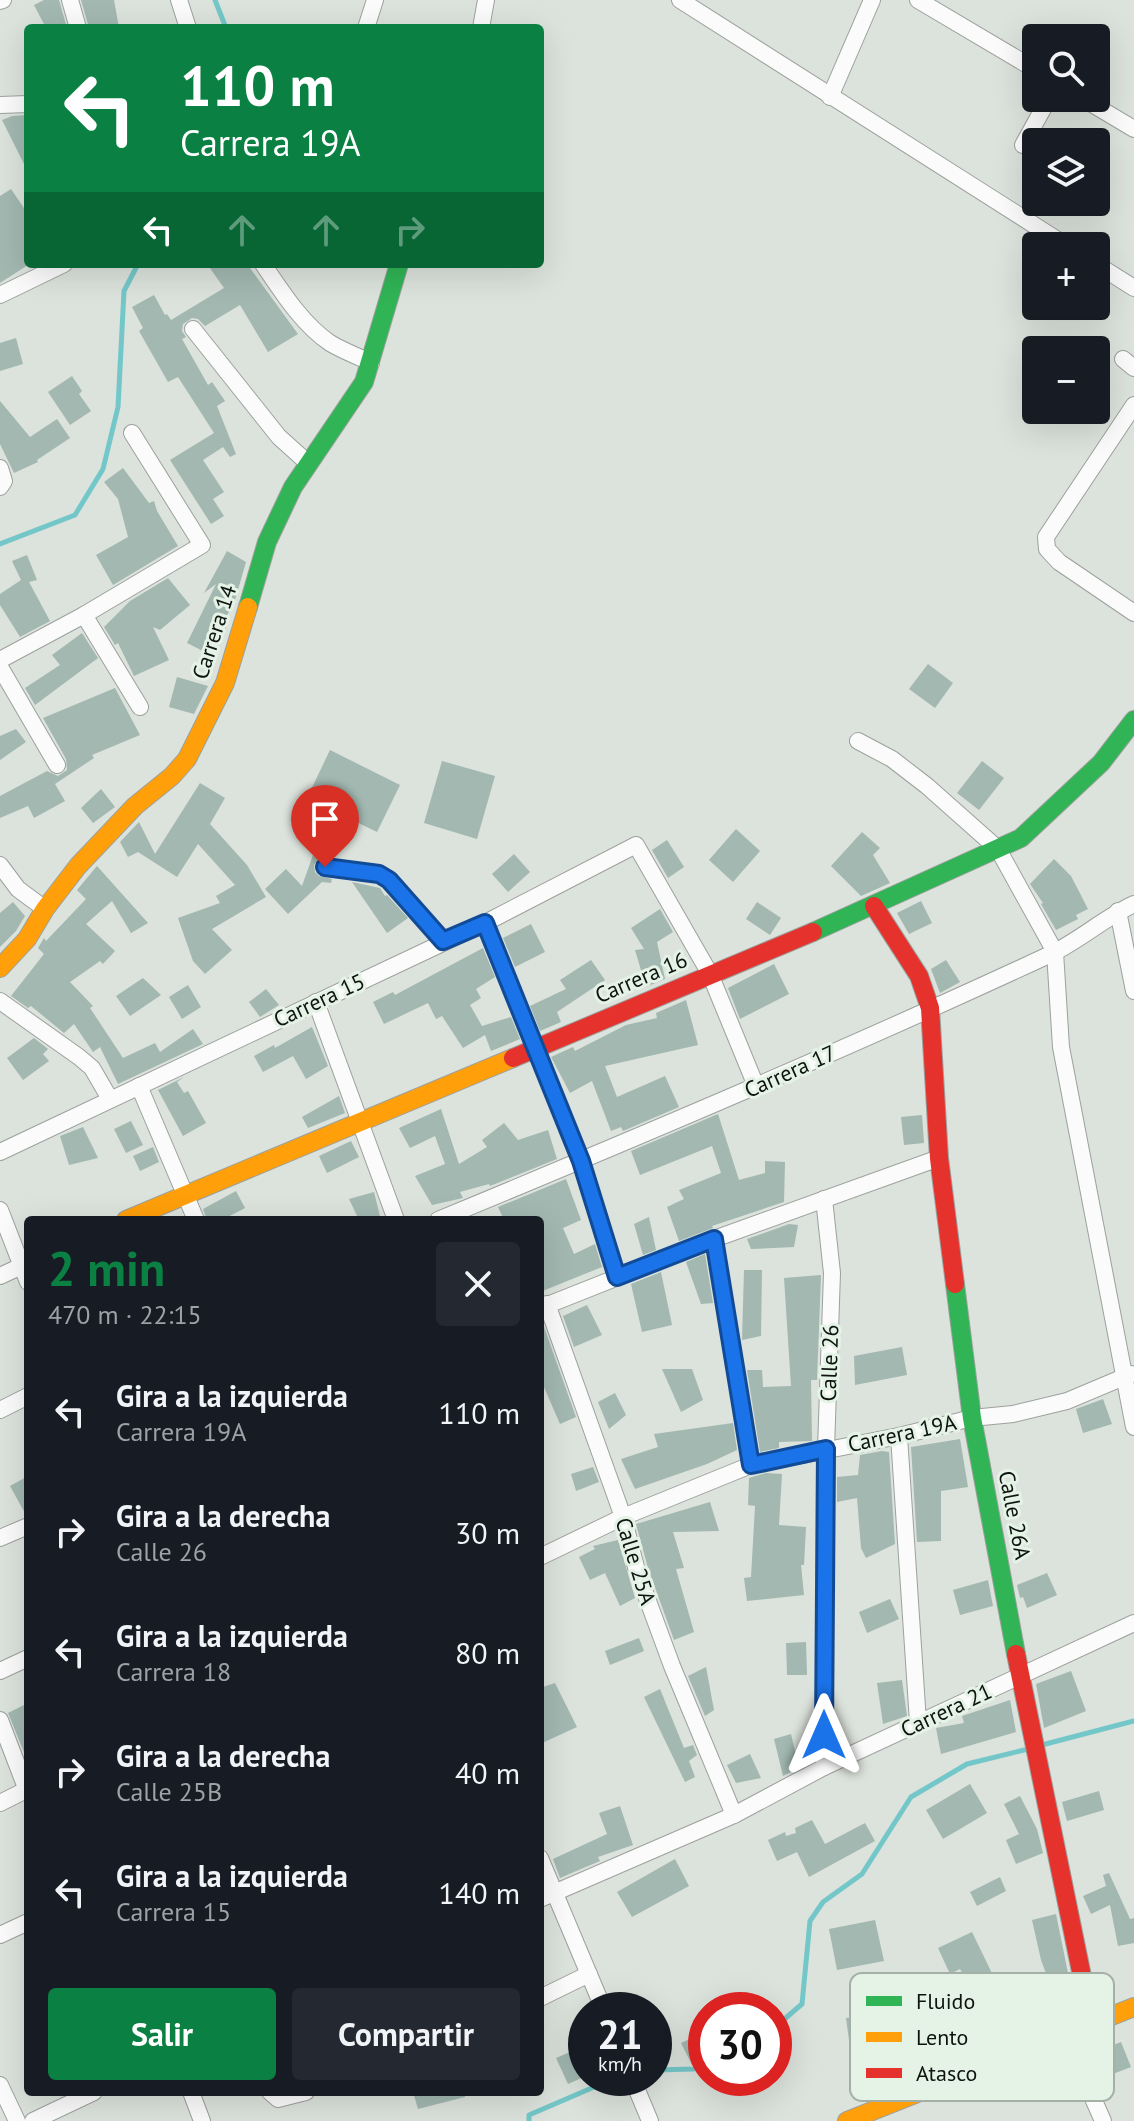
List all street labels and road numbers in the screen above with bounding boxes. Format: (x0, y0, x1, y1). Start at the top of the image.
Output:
street label: Carrera 14 (186, 581, 242, 683)
street label: Carrera 16 (591, 945, 691, 1009)
street label: Carrera 15 (269, 967, 369, 1033)
street label: Carrera 17 (740, 1038, 840, 1104)
street label: Calle 26 (814, 1324, 844, 1402)
street label: Carrera 19A (845, 1408, 959, 1458)
street label: Calle 26A (993, 1468, 1037, 1562)
street label: Calle 25A (609, 1514, 663, 1608)
street label: Carrera 21 (896, 1677, 996, 1743)

